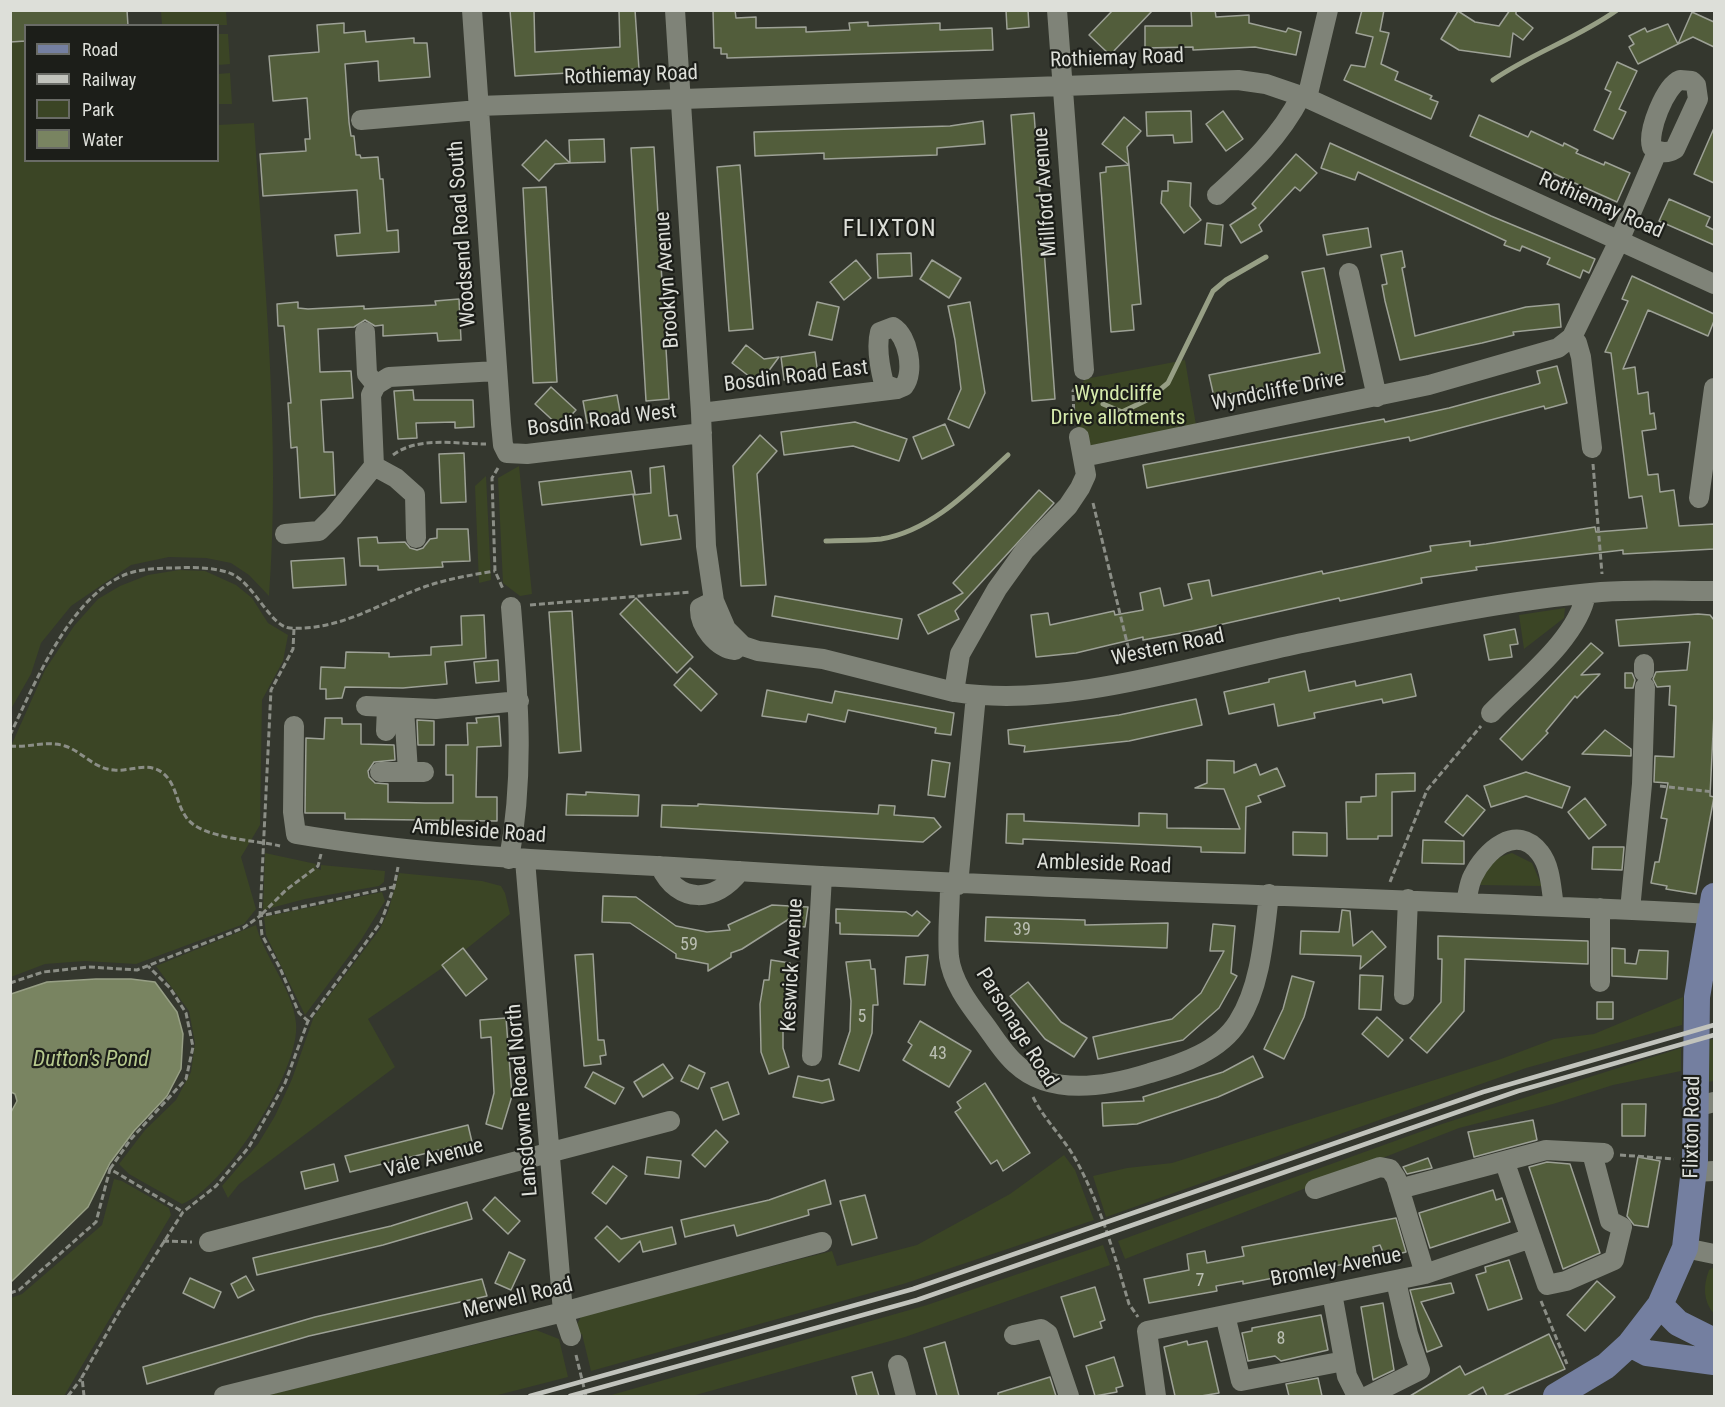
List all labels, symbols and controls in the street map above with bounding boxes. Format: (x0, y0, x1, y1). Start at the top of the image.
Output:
legend (24, 24, 219, 162)
text: Road (82, 39, 118, 60)
street label: Rothiemay Road (1050, 44, 1184, 74)
street label: Rothiemay Road (564, 61, 698, 91)
text: Railway (82, 69, 136, 90)
text: Park (82, 99, 114, 120)
street label: Millford Avenue (1029, 127, 1063, 257)
text: Water (82, 129, 123, 150)
street label: Woodsend Road South (444, 140, 482, 328)
street label: Rothiemay Road (1535, 167, 1667, 245)
street label: Brooklyn Avenue (651, 211, 685, 349)
district label: FLIXTON (843, 216, 937, 244)
street label: Bosdin Road East (722, 356, 870, 398)
street label: Wyndcliffe Drive (1210, 367, 1346, 417)
park label: Wyndcliffe Drive allotments (1051, 382, 1185, 432)
street label: Bosdin Road West (526, 399, 678, 443)
street label: Western Road (1109, 624, 1227, 672)
street label: Ambleside Road (411, 815, 547, 849)
street label: Ambleside Road (1036, 850, 1172, 880)
street label: Keswick Avenue (777, 898, 809, 1032)
house number: 39 (1013, 919, 1031, 941)
house number: 59 (680, 934, 698, 956)
street label: Parsonage Road (969, 964, 1063, 1092)
street label: Lansdowne Road North (502, 1003, 544, 1197)
house number: 5 (858, 1006, 866, 1028)
house number: 43 (929, 1043, 947, 1065)
water label: Dutton's Pond (33, 1047, 149, 1073)
street label: Flixton Road (1680, 1075, 1706, 1179)
street label: Vale Avenue (382, 1134, 486, 1184)
street label: Bromley Avenue (1269, 1243, 1403, 1293)
house number: 7 (1196, 1270, 1204, 1292)
street label: Merwell Road (460, 1273, 576, 1325)
house number: 8 (1277, 1328, 1285, 1350)

